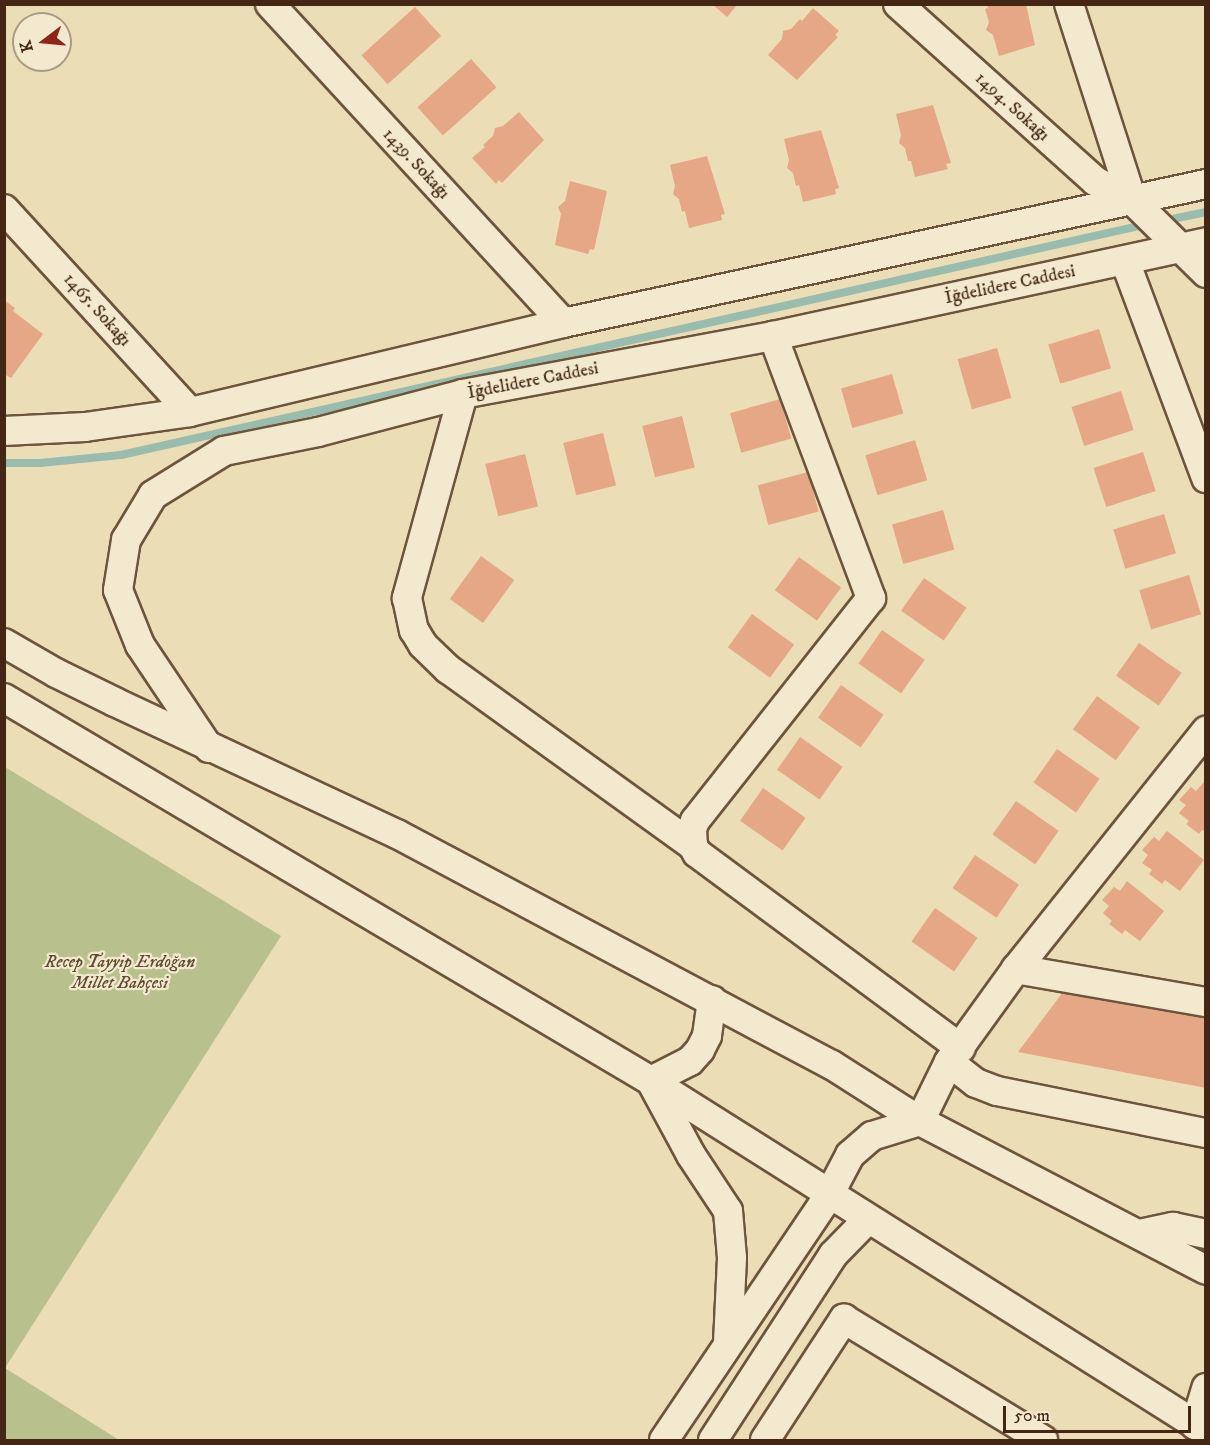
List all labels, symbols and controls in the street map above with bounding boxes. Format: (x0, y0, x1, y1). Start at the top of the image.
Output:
north arrow (12, 12, 72, 72)
text: K (15, 38, 38, 55)
street label: 1494. Sokağı (970, 68, 1054, 146)
street label: 1439. Sokağı (378, 124, 454, 204)
street label: İğdelidere Caddesi (943, 261, 1077, 309)
street label: 1465. Sokağı (59, 269, 135, 351)
street label: İğdelidere Caddesi (466, 358, 600, 404)
park label: Recep Tayyip Erdoğan Millet Bahçesi (45, 952, 195, 994)
scale bar (1006, 1394, 1194, 1432)
text: 50 m (1014, 1405, 1050, 1427)

